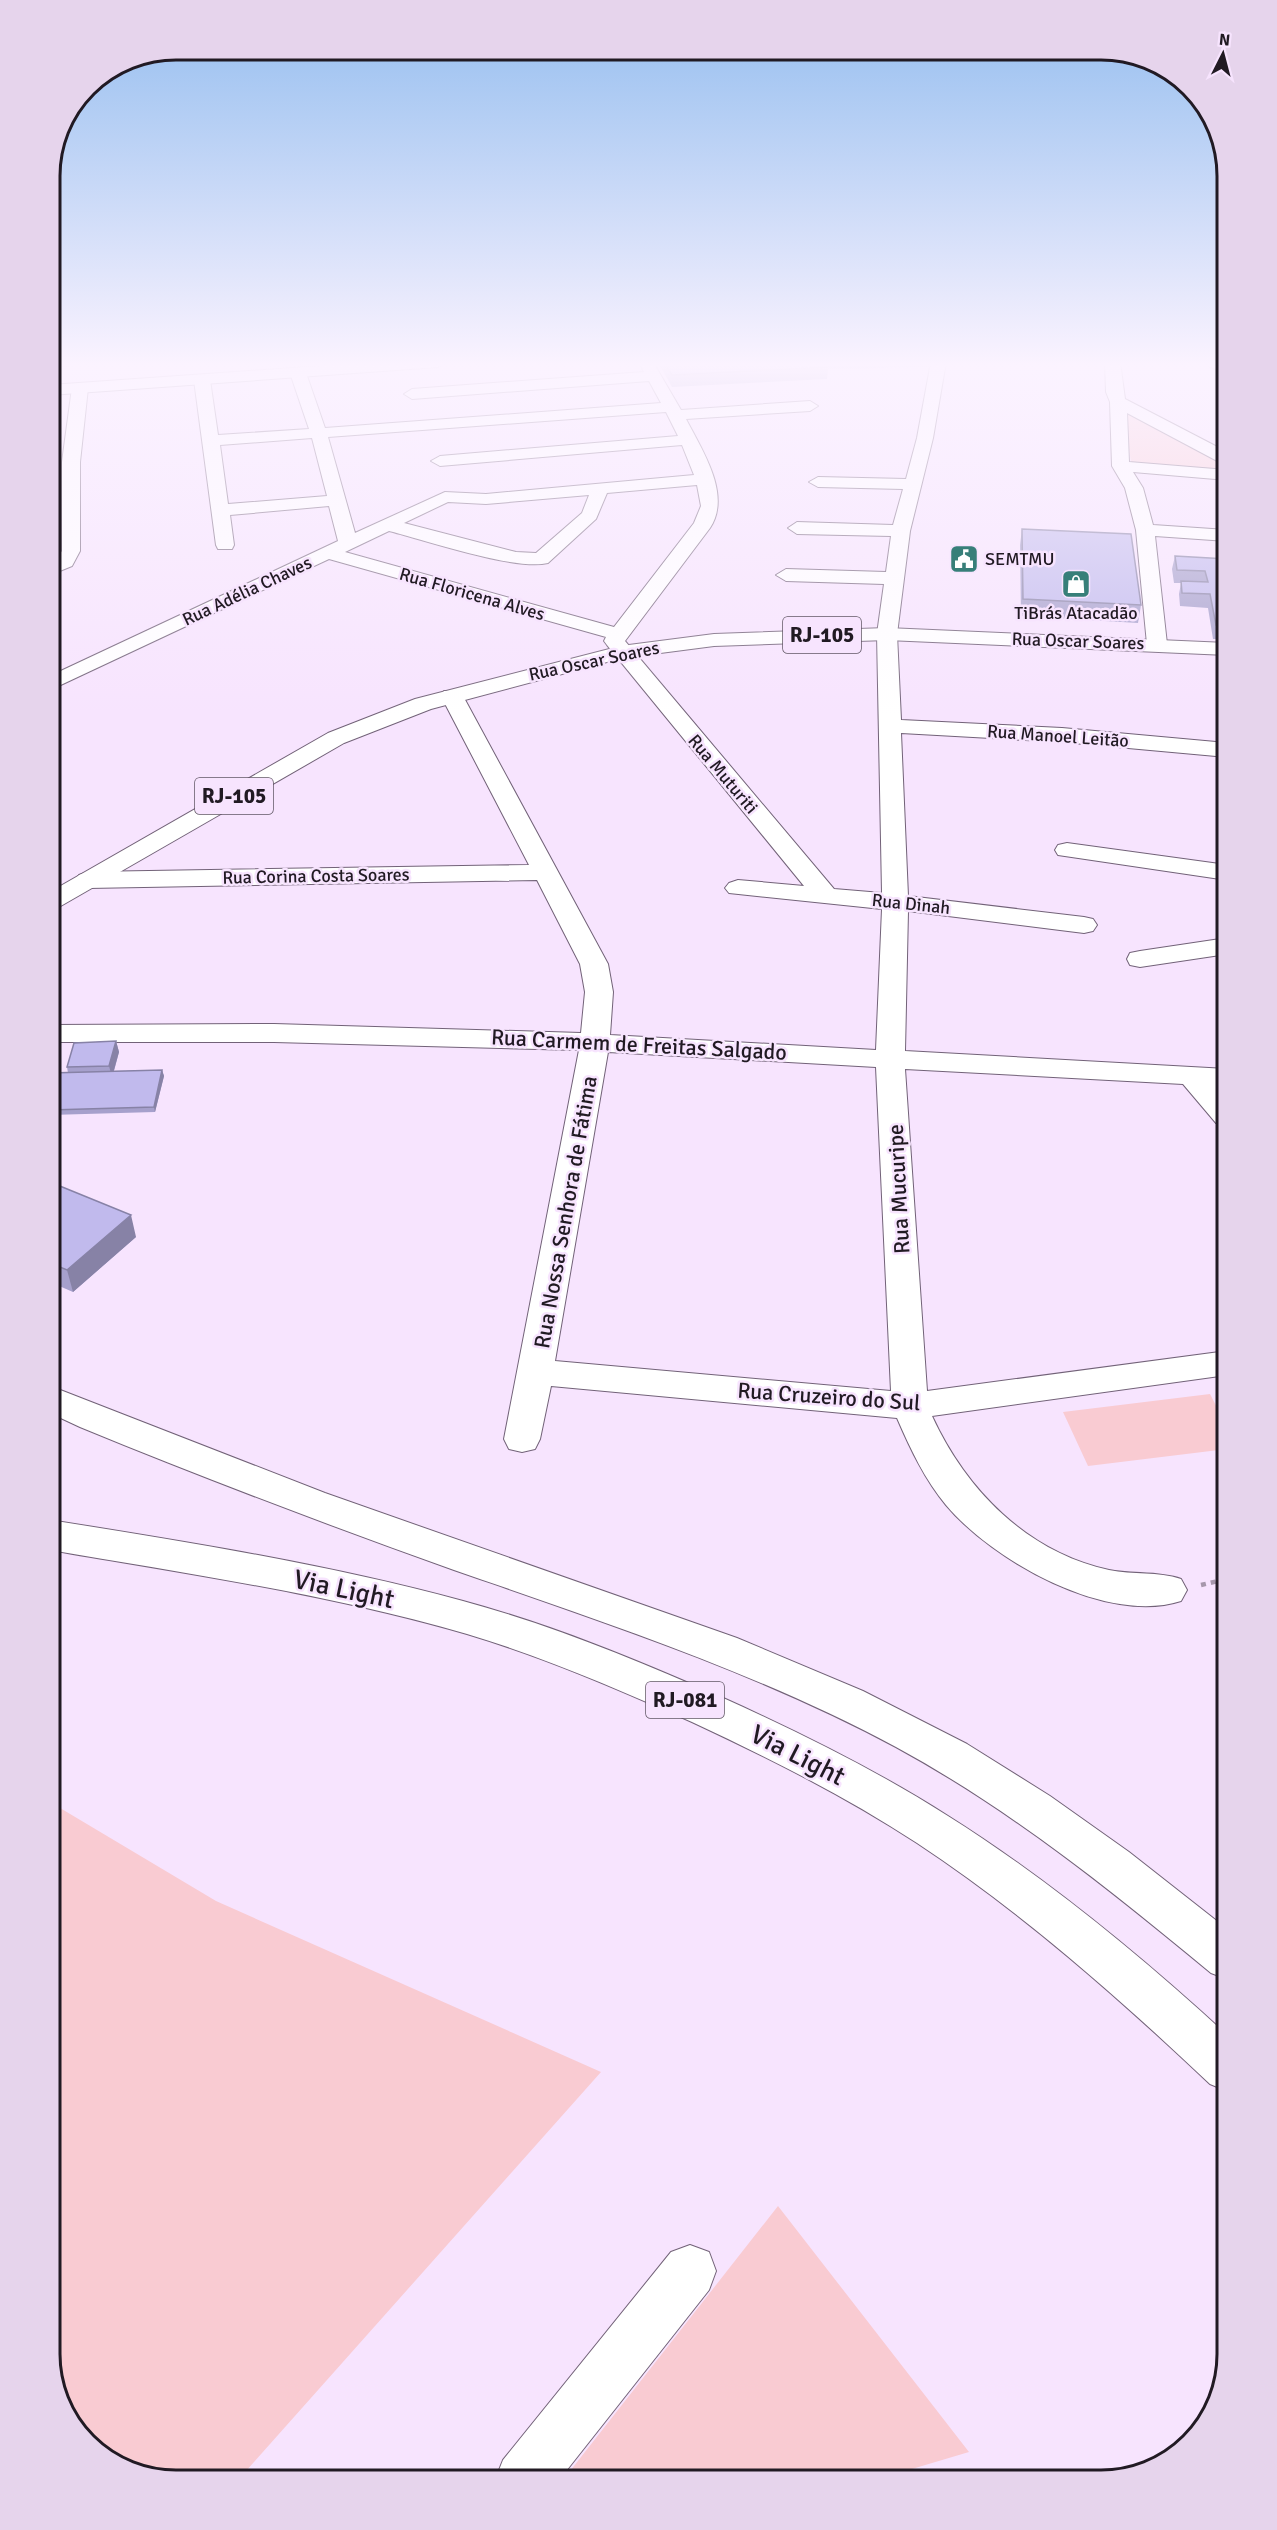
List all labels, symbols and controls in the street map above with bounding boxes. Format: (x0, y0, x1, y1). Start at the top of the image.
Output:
north arrow (1193, 24, 1253, 84)
text: N (1218, 30, 1231, 51)
public building icon: SEMTMU (948, 543, 980, 575)
place label: SEMTMU (985, 548, 1055, 570)
street label: Rua Adélia Chaves (179, 551, 315, 631)
street label: Rua Floricena Alves (397, 563, 547, 625)
shop icon: TiBrás Atacadão (1060, 568, 1092, 600)
place label: TiBrás Atacadão (1014, 602, 1138, 624)
road number: RJ-105 (783, 617, 861, 653)
street label: Rua Oscar Soares (1011, 628, 1145, 654)
street label: Rua Oscar Soares (527, 636, 661, 686)
street label: Rua Manoel Leitão (986, 720, 1130, 752)
street label: Rua Muturiti (683, 730, 763, 818)
road number: RJ-105 (195, 778, 273, 814)
street label: Rua Corina Costa Soares (222, 863, 410, 889)
street label: Rua Dinah (871, 889, 951, 919)
street label: Rua Carmem de Freitas Salgado (491, 1023, 787, 1066)
street label: Rua Nossa Senhora de Fátima (528, 1074, 603, 1351)
street label: Rua Mucuripe (882, 1123, 915, 1255)
street label: Rua Cruzeiro do Sul (737, 1377, 921, 1416)
street label: Via Light (291, 1563, 397, 1616)
road number: RJ-081 (646, 1682, 724, 1718)
street label: Via Light (745, 1718, 851, 1793)

